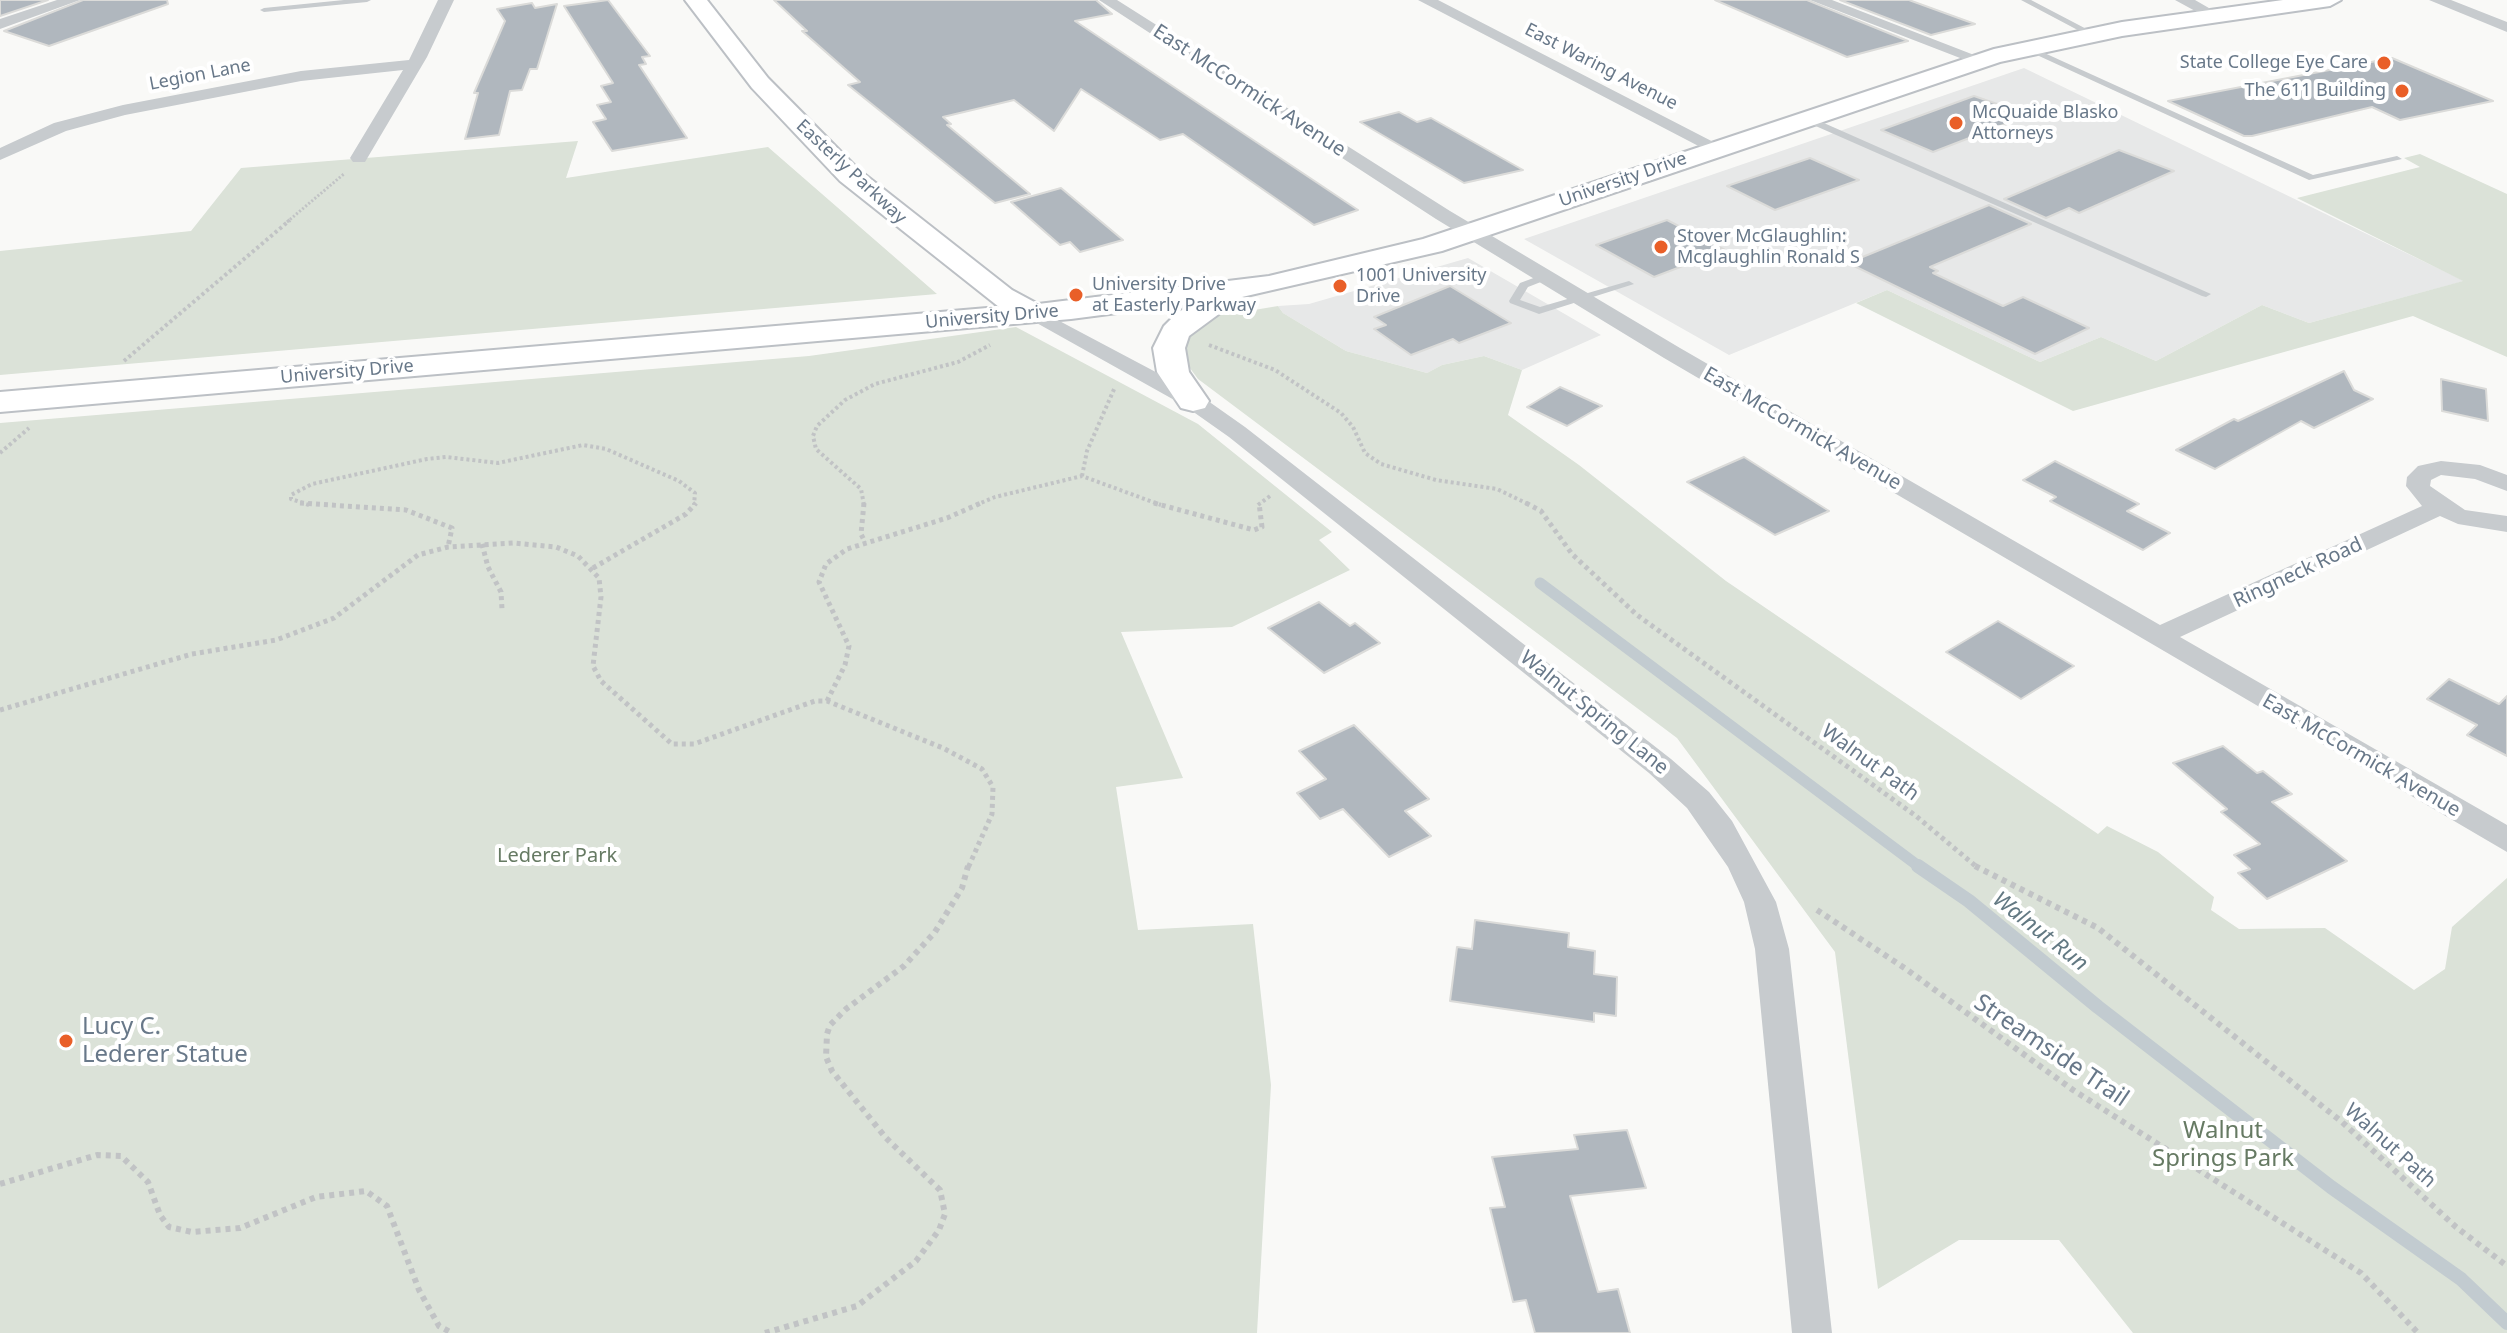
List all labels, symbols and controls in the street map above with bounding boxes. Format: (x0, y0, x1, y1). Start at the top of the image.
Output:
street label: East Waring Avenue (1521, 19, 1681, 115)
street label: East McCormick Avenue (1148, 20, 1350, 162)
place label: State College Eye Care (2180, 52, 2368, 74)
marker: State College Eye Care (2375, 54, 2393, 72)
street label: Legion Lane (147, 55, 253, 95)
place label: The 611 Building (2244, 80, 2386, 102)
marker: The 611 Building (2393, 82, 2411, 100)
place label: McQuaide Blasko Attorneys (1972, 102, 2118, 144)
marker: McQuaide Blasko Attorneys (1947, 114, 1965, 132)
street label: Easterly Parkway (791, 115, 911, 229)
street label: University Drive (1556, 148, 1690, 212)
place label: Stover McGlaughlin: Mcglaughlin Ronald S (1677, 226, 1860, 268)
marker: Stover McGlaughlin: Mcglaughlin Ronald S (1652, 238, 1670, 256)
place label: 1001 University Drive (1356, 265, 1486, 308)
place label: University Drive at Easterly Parkway (1092, 274, 1256, 316)
marker: 1001 University Drive (1331, 277, 1349, 295)
marker: University Drive at Easterly Parkway (1067, 286, 1085, 304)
street label: University Drive (924, 300, 1060, 334)
street label: University Drive (279, 355, 415, 389)
street label: East McCormick Avenue (1699, 362, 1905, 496)
street label: Ringneck Road (2230, 533, 2366, 613)
street label: Walnut Spring Lane (1515, 646, 1673, 780)
street label: East McCormick Avenue (2258, 689, 2464, 823)
street label: Walnut Path (1817, 720, 1923, 806)
park label: Lederer Park (497, 844, 617, 868)
water label: Walnut Run (1987, 887, 2093, 977)
street label: Streamside Trail (1968, 989, 2134, 1113)
place label: Lucy C. Lederer Statue (82, 1013, 248, 1069)
marker: Lucy C. Lederer Statue (57, 1032, 75, 1050)
street label: Walnut Path (2339, 1099, 2441, 1193)
park label: Walnut Springs Park (2152, 1117, 2294, 1173)

